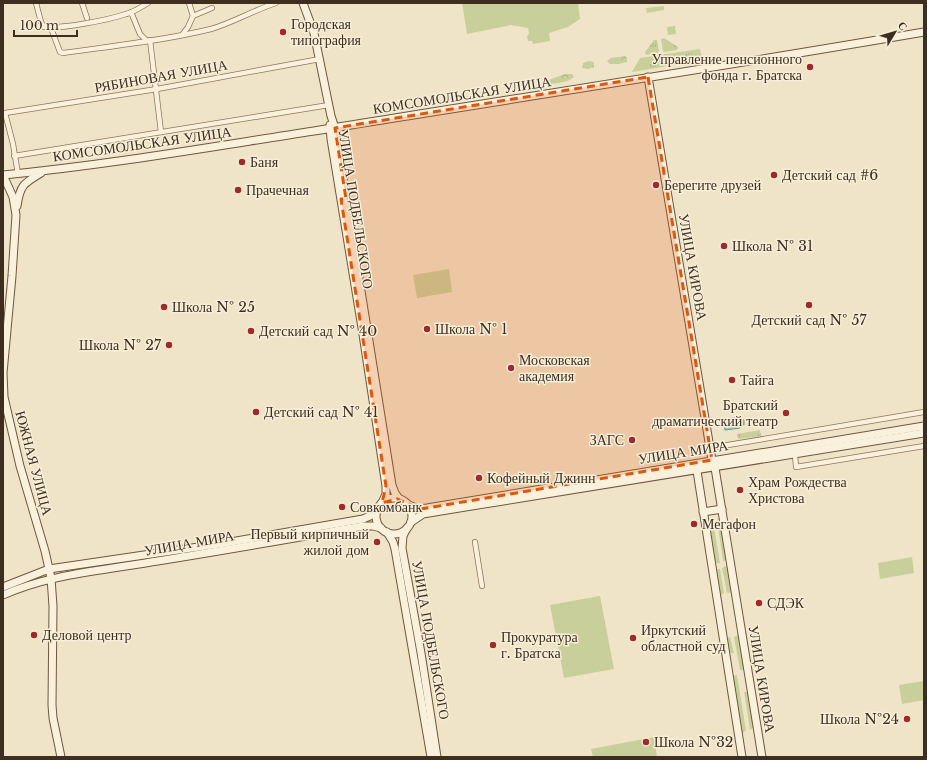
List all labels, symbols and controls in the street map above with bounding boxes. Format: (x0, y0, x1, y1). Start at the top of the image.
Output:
scale bar (14, 12, 77, 38)
north arrow (875, 12, 915, 52)
place label: Городская типография (291, 15, 362, 49)
text: 100 m (20, 18, 59, 33)
text: С (895, 18, 911, 33)
marker: Городская типография (278, 27, 288, 37)
place label: Управление пенсионного фонда г. Братска (651, 50, 803, 84)
street label: РЯБИНОВАЯ УЛИЦА (93, 55, 230, 97)
marker: Управление пенсионного фонда г. Братска (805, 62, 815, 72)
street label: КОМСОМОЛЬСКАЯ УЛИЦА (372, 72, 553, 118)
street label: КОМСОМОЛЬСКАЯ УЛИЦА (51, 122, 233, 165)
street label: УЛИЦА ПОДБЕЛЬСКОГО (335, 128, 377, 290)
place label: Баня (250, 153, 279, 171)
marker: Баня (237, 157, 247, 167)
place label: Детский сад #6 (782, 166, 878, 184)
marker: Детский сад #6 (769, 170, 779, 180)
place label: Берегите друзей (664, 176, 762, 194)
marker: Берегите друзей (651, 180, 661, 190)
place label: Прачечная (246, 181, 309, 199)
marker: Прачечная (233, 185, 243, 195)
street label: УЛИЦА КИРОВА (675, 212, 711, 323)
place label: Школа № 31 (732, 237, 813, 255)
marker: Школа № 31 (719, 241, 729, 251)
place label: Школа № 25 (172, 298, 255, 316)
marker: Детский сад № 57 (804, 300, 814, 310)
marker: Школа № 25 (159, 302, 169, 312)
place label: Детский сад № 57 (752, 311, 867, 329)
place label: Школа № 1 (435, 320, 508, 338)
place label: Детский сад № 40 (259, 322, 377, 340)
marker: Школа № 1 (422, 324, 432, 334)
marker: Детский сад № 40 (246, 326, 256, 336)
place label: Школа № 27 (79, 336, 162, 354)
marker: Школа № 27 (164, 340, 174, 350)
place label: Московская академия (519, 351, 590, 385)
marker: Московская академия (506, 363, 516, 373)
place label: Тайга (740, 371, 775, 389)
marker: Тайга (727, 375, 737, 385)
place label: Братский драматический театр (652, 396, 779, 430)
place label: Детский сад № 41 (264, 403, 378, 421)
marker: Детский сад № 41 (251, 407, 261, 417)
marker: Братский драматический театр (781, 408, 791, 418)
street label: ЮЖНАЯ УЛИЦА (11, 409, 57, 518)
place label: ЗАГС (590, 431, 624, 449)
marker: ЗАГС (627, 435, 637, 445)
street label: УЛИЦА МИРА (637, 436, 730, 468)
place label: Кофейный Джинн (487, 469, 596, 487)
marker: Кофейный Джинн (474, 473, 484, 483)
place label: Храм Рождества Христова (748, 473, 847, 507)
marker: Храм Рождества Христова (735, 485, 745, 495)
place label: Совкомбанк (350, 498, 422, 516)
marker: Совкомбанк (337, 502, 347, 512)
place label: Мегафон (702, 515, 757, 533)
marker: Мегафон (689, 519, 699, 529)
place label: Первый кирпичный жилой дом (250, 525, 370, 559)
street label: УЛИЦА МИРА (143, 526, 236, 560)
marker: Первый кирпичный жилой дом (372, 537, 382, 547)
street label: УЛИЦА ПОДБЕЛЬСКОГО (408, 559, 454, 721)
place label: СДЭК (767, 594, 805, 612)
marker: СДЭК (754, 598, 764, 608)
place label: Иркутский областной суд (641, 621, 726, 655)
street label: УЛИЦА КИРОВА (745, 624, 779, 735)
place label: Деловой центр (42, 626, 131, 644)
place label: Прокуратура г. Братска (501, 628, 578, 662)
marker: Деловой центр (29, 630, 39, 640)
marker: Иркутский областной суд (628, 633, 638, 643)
marker: Прокуратура г. Братска (488, 640, 498, 650)
place label: Школа №24 (820, 710, 899, 728)
marker: Школа №24 (902, 714, 912, 724)
place label: Школа №32 (654, 733, 734, 751)
marker: Школа №32 (641, 737, 651, 747)

